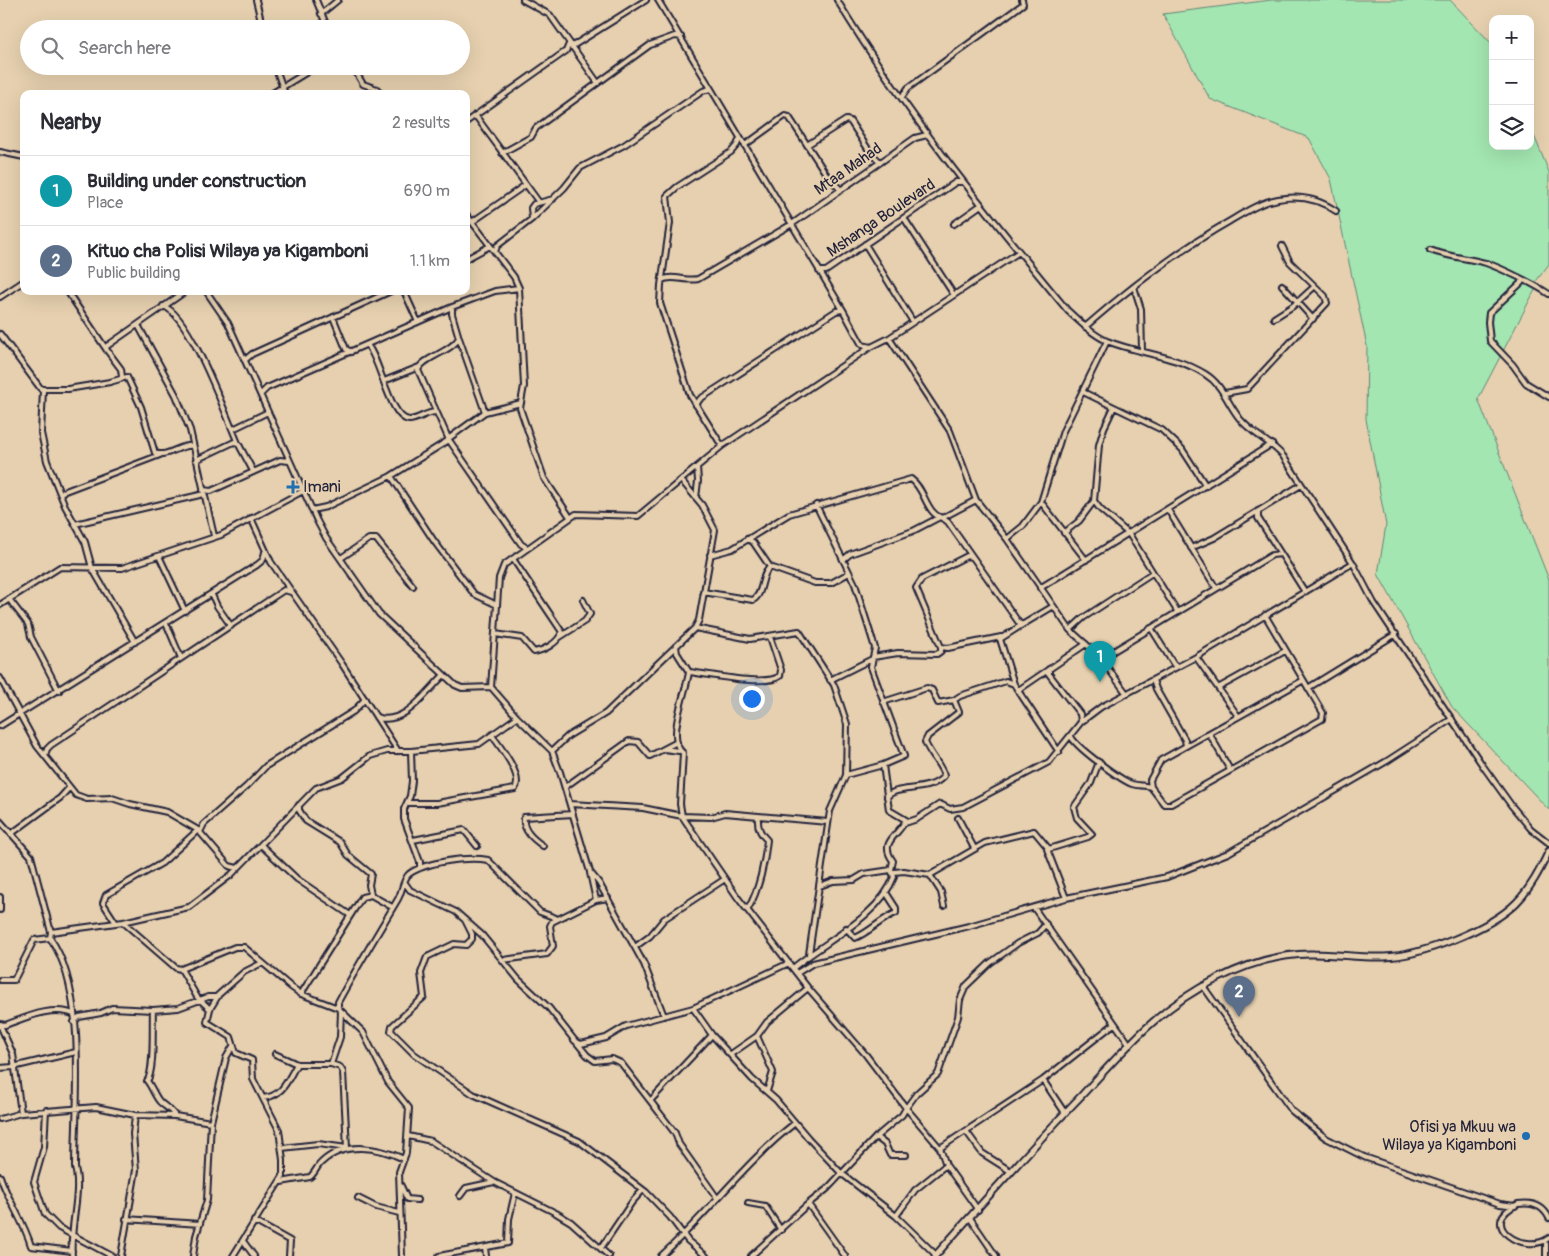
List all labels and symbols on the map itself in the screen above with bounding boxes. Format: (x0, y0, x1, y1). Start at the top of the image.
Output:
street label: Mtaa Mahad (810, 138, 886, 200)
street label: Mshanga Boulevard (823, 174, 939, 262)
place label: Imani (303, 477, 341, 497)
marker: Imani (287, 481, 299, 493)
pin: 1 (1084, 641, 1116, 682)
your location (739, 686, 765, 712)
pin: 2 (1223, 976, 1255, 1017)
place label: Ofisi ya Mkuu wa Wilaya ya Kigamboni (1382, 1117, 1516, 1155)
marker: Ofisi ya Mkuu wa Wilaya ya Kigamboni (1520, 1130, 1532, 1142)

